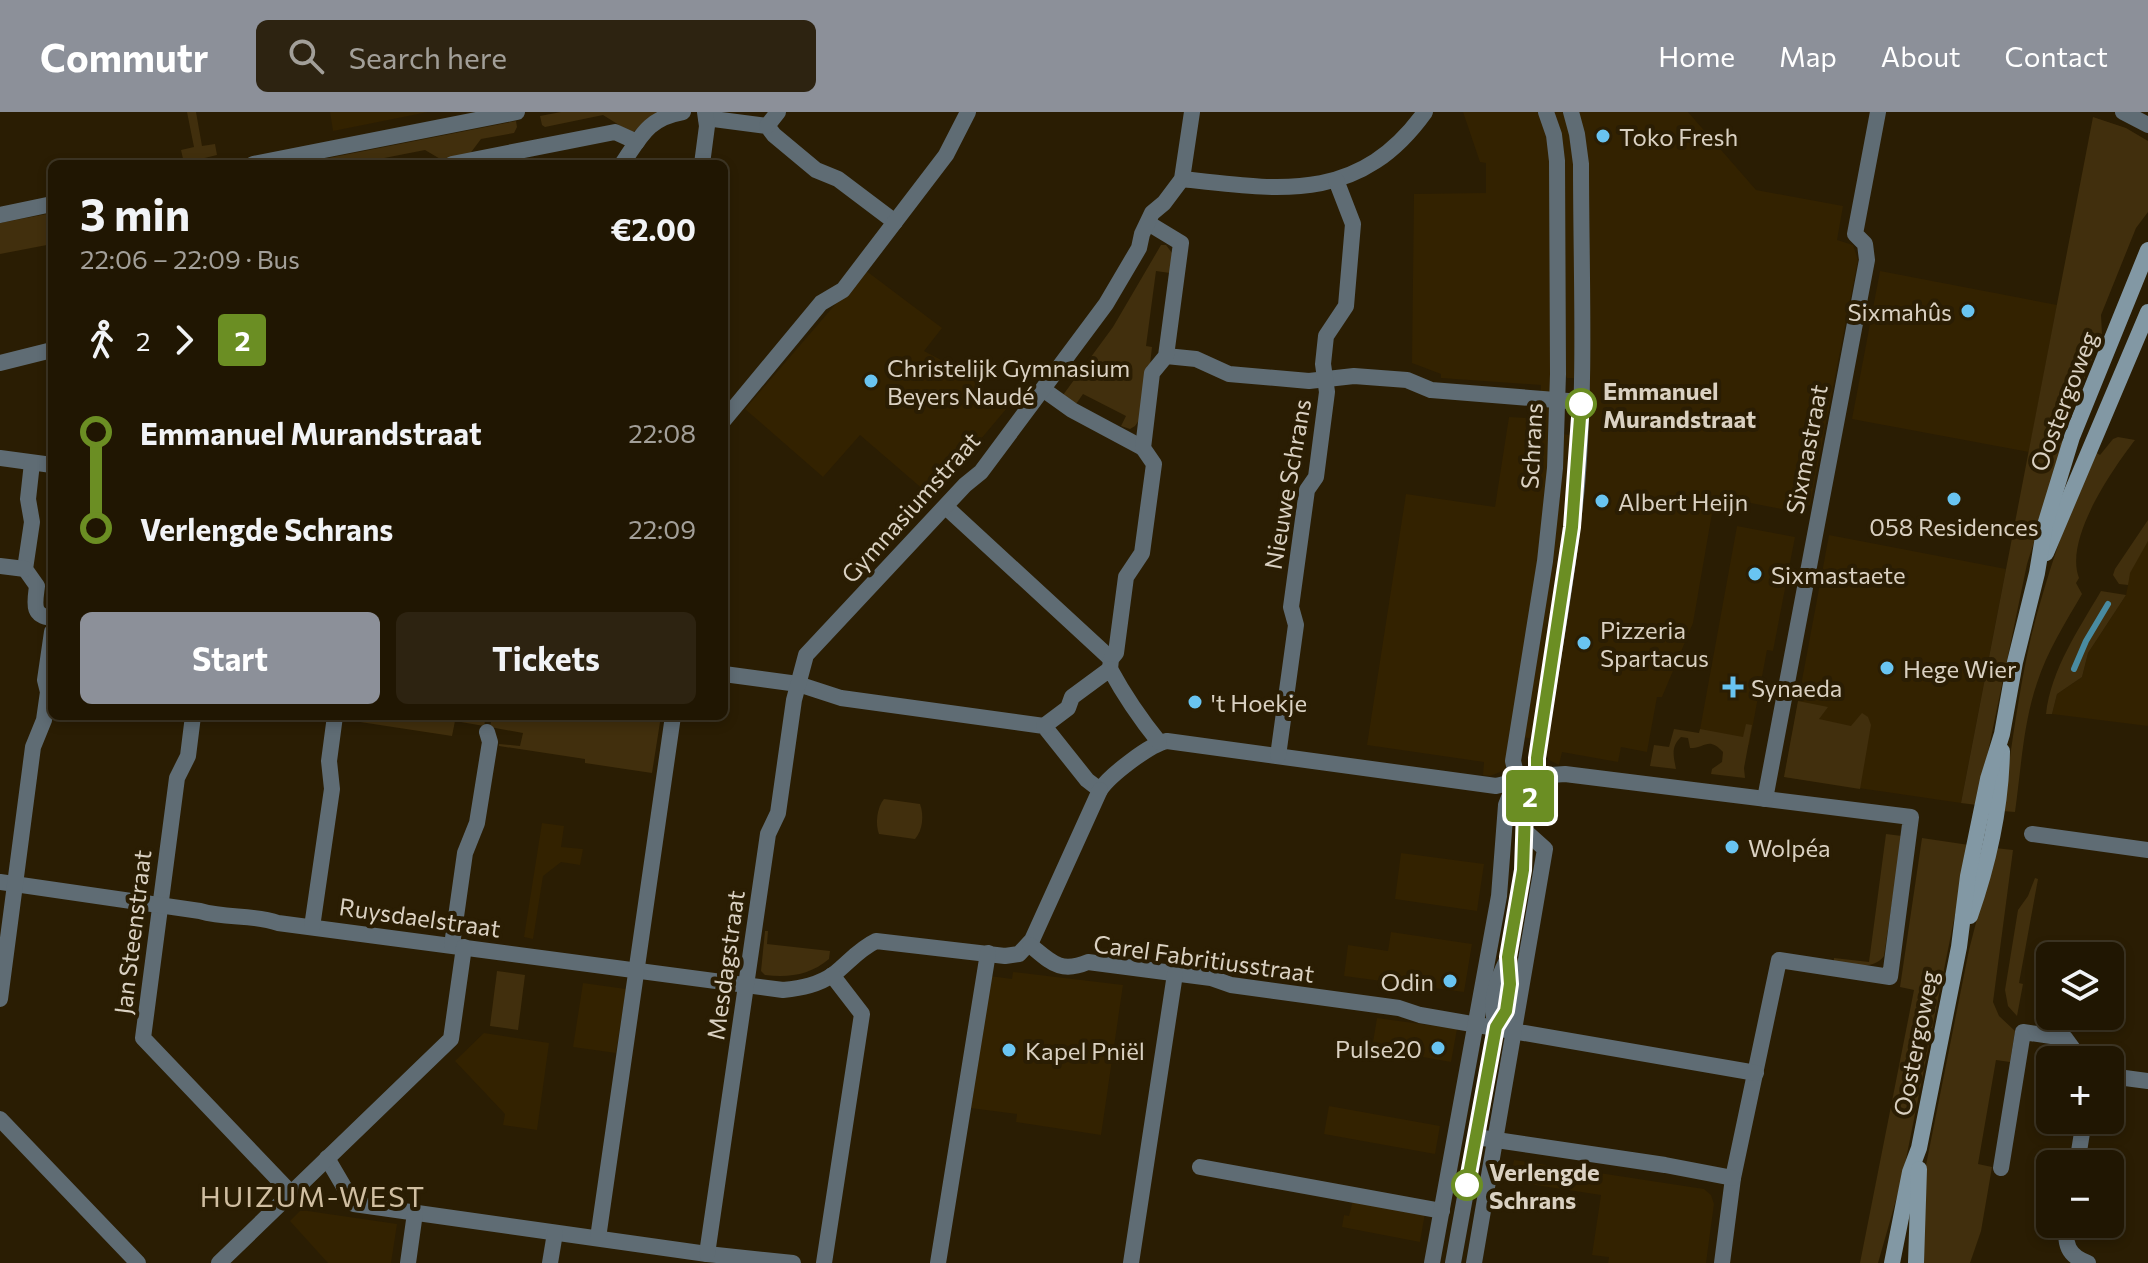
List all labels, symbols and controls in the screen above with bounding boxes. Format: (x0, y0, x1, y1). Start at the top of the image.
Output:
search box (256, 20, 816, 92)
text: Commutr (40, 33, 208, 80)
icon: search (284, 34, 328, 78)
text: Search here (348, 38, 507, 75)
text: Home (1658, 39, 1735, 73)
text: Map (1779, 39, 1837, 73)
text: About (1881, 39, 1961, 73)
text: Contact (2005, 39, 2108, 73)
place label: Toko Fresh (1619, 122, 1738, 151)
marker: Toko Fresh (1594, 127, 1612, 145)
text: 3 min (80, 186, 190, 240)
text: €2.00 (610, 210, 696, 247)
text: 22:06 – 22:09 · Bus (80, 243, 300, 274)
place label: Sixmahûs (1847, 297, 1952, 326)
marker: Sixmahûs (1959, 302, 1977, 320)
icon: walk (80, 318, 124, 362)
icon: forward (162, 318, 206, 362)
text: 2 (234, 323, 250, 357)
text: 2 (136, 325, 150, 356)
street label: Oostergoweg (2023, 327, 2103, 475)
place label: Christelijk Gymnasium Beyers Naudé (887, 353, 1130, 410)
marker: Christelijk Gymnasium Beyers Naudé (862, 372, 880, 390)
place label: Emmanuel Murandstraat (1603, 376, 1756, 433)
street label: Sixmastraat (1779, 382, 1833, 516)
marker: Emmanuel Murandstraat (1566, 389, 1596, 419)
street label: Nieuwe Schrans (1258, 396, 1316, 572)
street label: Schrans (1514, 402, 1548, 490)
text: Emmanuel Murandstraat (140, 414, 482, 451)
text: 22:08 (628, 417, 696, 448)
street label: Gymnasiumstraat (835, 425, 985, 588)
place label: Albert Heijn (1618, 487, 1748, 516)
marker: 058 Residences (1945, 490, 1963, 508)
marker: Albert Heijn (1593, 492, 1611, 510)
text: Verlengde Schrans (140, 510, 393, 547)
place label: 058 Residences (1869, 512, 2039, 541)
text: 22:09 (628, 513, 696, 544)
place label: Sixmastaete (1771, 560, 1906, 589)
marker: Sixmastaete (1746, 565, 1764, 583)
button: Start (80, 612, 380, 704)
button: Tickets (396, 612, 696, 704)
place label: Pizzeria Spartacus (1600, 615, 1709, 672)
marker: Pizzeria Spartacus (1575, 634, 1593, 652)
place label: Hege Wier (1903, 654, 2017, 683)
marker: Hege Wier (1878, 659, 1896, 677)
place label: Synaeda (1751, 673, 1842, 702)
marker: Synaeda (1722, 676, 1744, 698)
place label: 't Hoekje (1211, 688, 1307, 717)
marker: 't Hoekje (1186, 693, 1204, 711)
line badge: 2 (1504, 770, 1556, 822)
text: 2 (1522, 779, 1538, 813)
place label: Wolpéa (1748, 833, 1831, 862)
marker: Wolpéa (1723, 838, 1741, 856)
street label: Jan Steenstraat (108, 848, 156, 1016)
street label: Mesdagstraat (700, 888, 750, 1042)
street label: Ruysdaelstraat (337, 891, 503, 943)
street label: Carel Fabritiusstraat (1092, 928, 1316, 988)
map controls (2036, 942, 2124, 1238)
button: layers (2036, 942, 2124, 1030)
place label: Odin (1381, 967, 1434, 996)
street label: Oostergoweg (1887, 968, 1943, 1118)
marker: Odin (1441, 972, 1459, 990)
place label: Pulse20 (1335, 1034, 1422, 1063)
place label: Kapel Pniël (1025, 1036, 1145, 1065)
marker: Pulse20 (1429, 1039, 1447, 1057)
marker: Kapel Pniël (1000, 1041, 1018, 1059)
button: + (2036, 1046, 2124, 1134)
button: − (2036, 1150, 2124, 1238)
place label: Verlengde Schrans (1489, 1157, 1600, 1214)
marker: Verlengde Schrans (1452, 1170, 1482, 1200)
district label: HUIZUM-WEST (200, 1179, 426, 1213)

